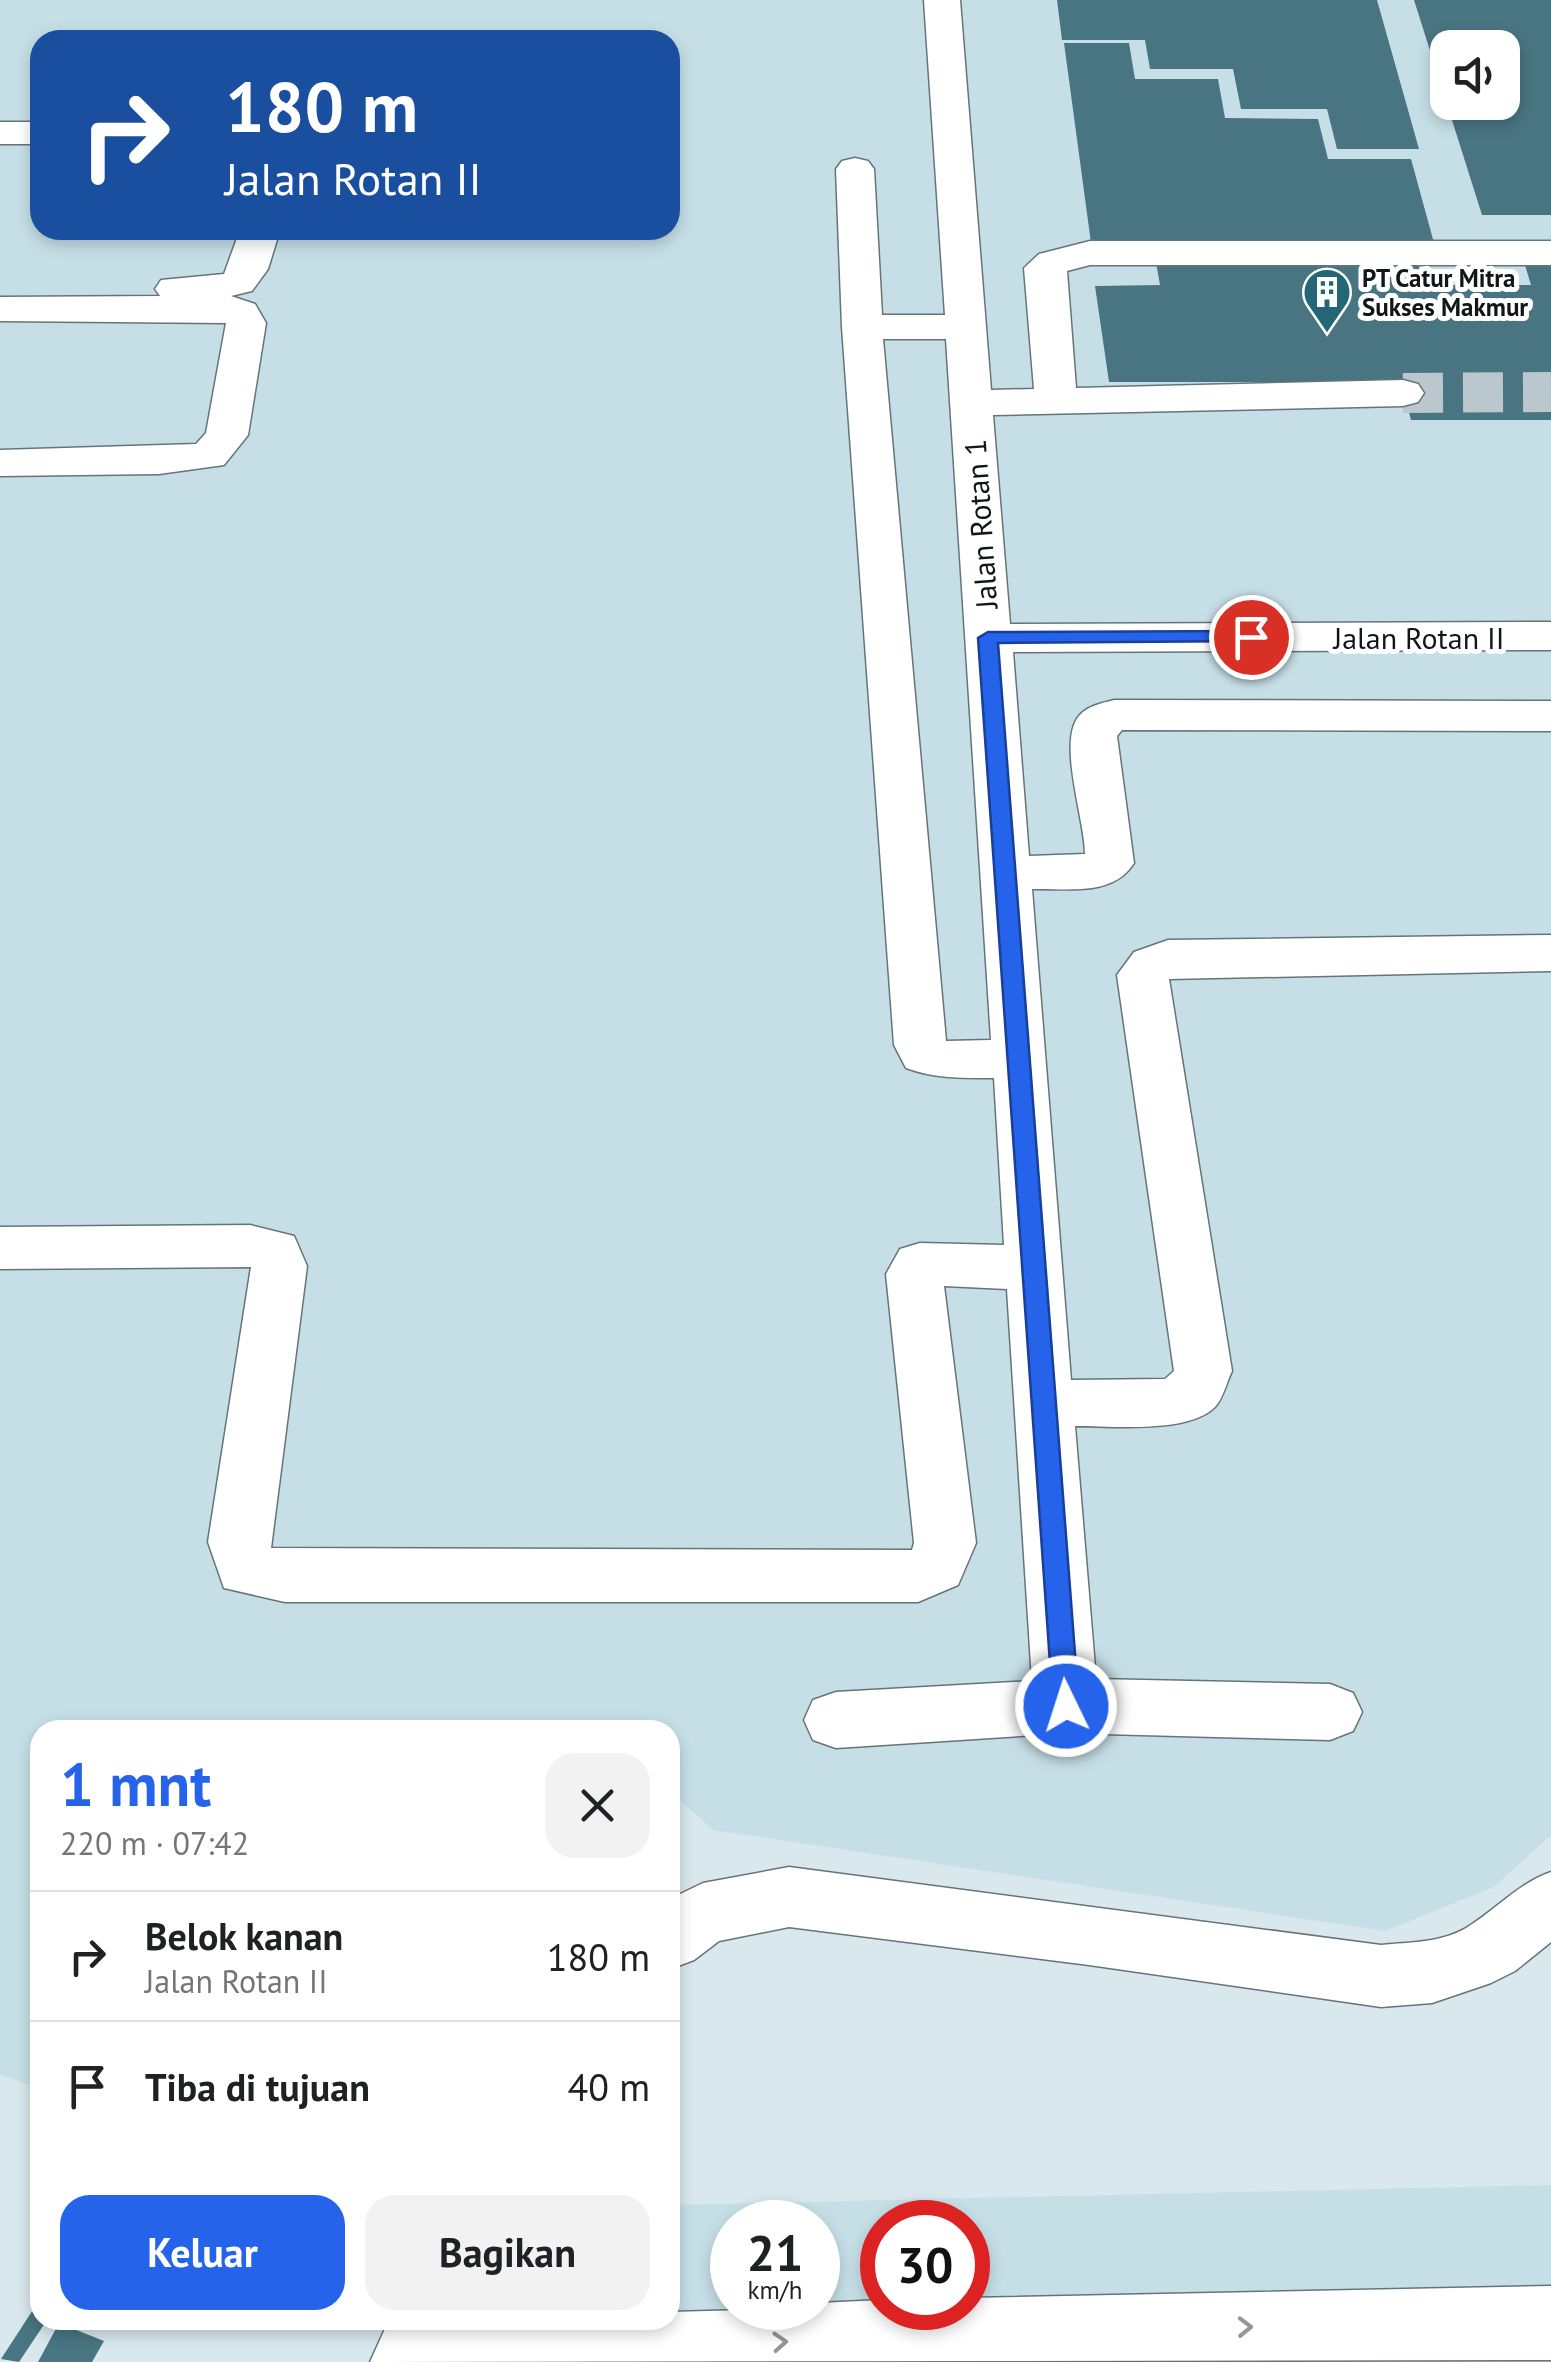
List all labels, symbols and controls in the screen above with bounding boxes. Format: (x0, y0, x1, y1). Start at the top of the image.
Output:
map controls (1430, 30, 1520, 120)
button: sound (1430, 30, 1520, 120)
text: 180 m (225, 61, 418, 151)
icon: right (60, 70, 190, 200)
text: Jalan Rotan II (225, 149, 482, 207)
place label: PT Catur Mitra Sukses Makmur (1362, 262, 1528, 323)
building icon: PT Catur Mitra Sukses Makmur (1301, 266, 1353, 334)
street label: Jalan Rotan 1 (955, 438, 1006, 612)
pin (1209, 595, 1294, 680)
icon: arrive (1224, 610, 1279, 665)
street label: Jalan Rotan II (1331, 618, 1505, 657)
position arrow (1014, 1654, 1118, 1758)
text: 1 mnt (60, 1745, 211, 1823)
button: close (545, 1753, 650, 1858)
text: 220 m · 07:42 (60, 1822, 249, 1864)
text: Belok kanan (145, 1911, 343, 1960)
icon: right (60, 1929, 115, 1984)
text: 180 m (547, 1932, 650, 1981)
text: Jalan Rotan II (145, 1960, 328, 2002)
icon: arrive (60, 2059, 115, 2114)
text: Tiba di tujuan (145, 2062, 370, 2111)
text: 40 m (568, 2062, 650, 2111)
button: Keluar (60, 2195, 345, 2310)
button: Bagikan (365, 2195, 650, 2310)
speed limit sign: 30 (860, 2200, 990, 2330)
text: 21 (747, 2220, 803, 2285)
text: km/h (748, 2274, 802, 2306)
one-way arrow (1237, 2317, 1253, 2338)
one-way arrow (773, 2332, 789, 2353)

